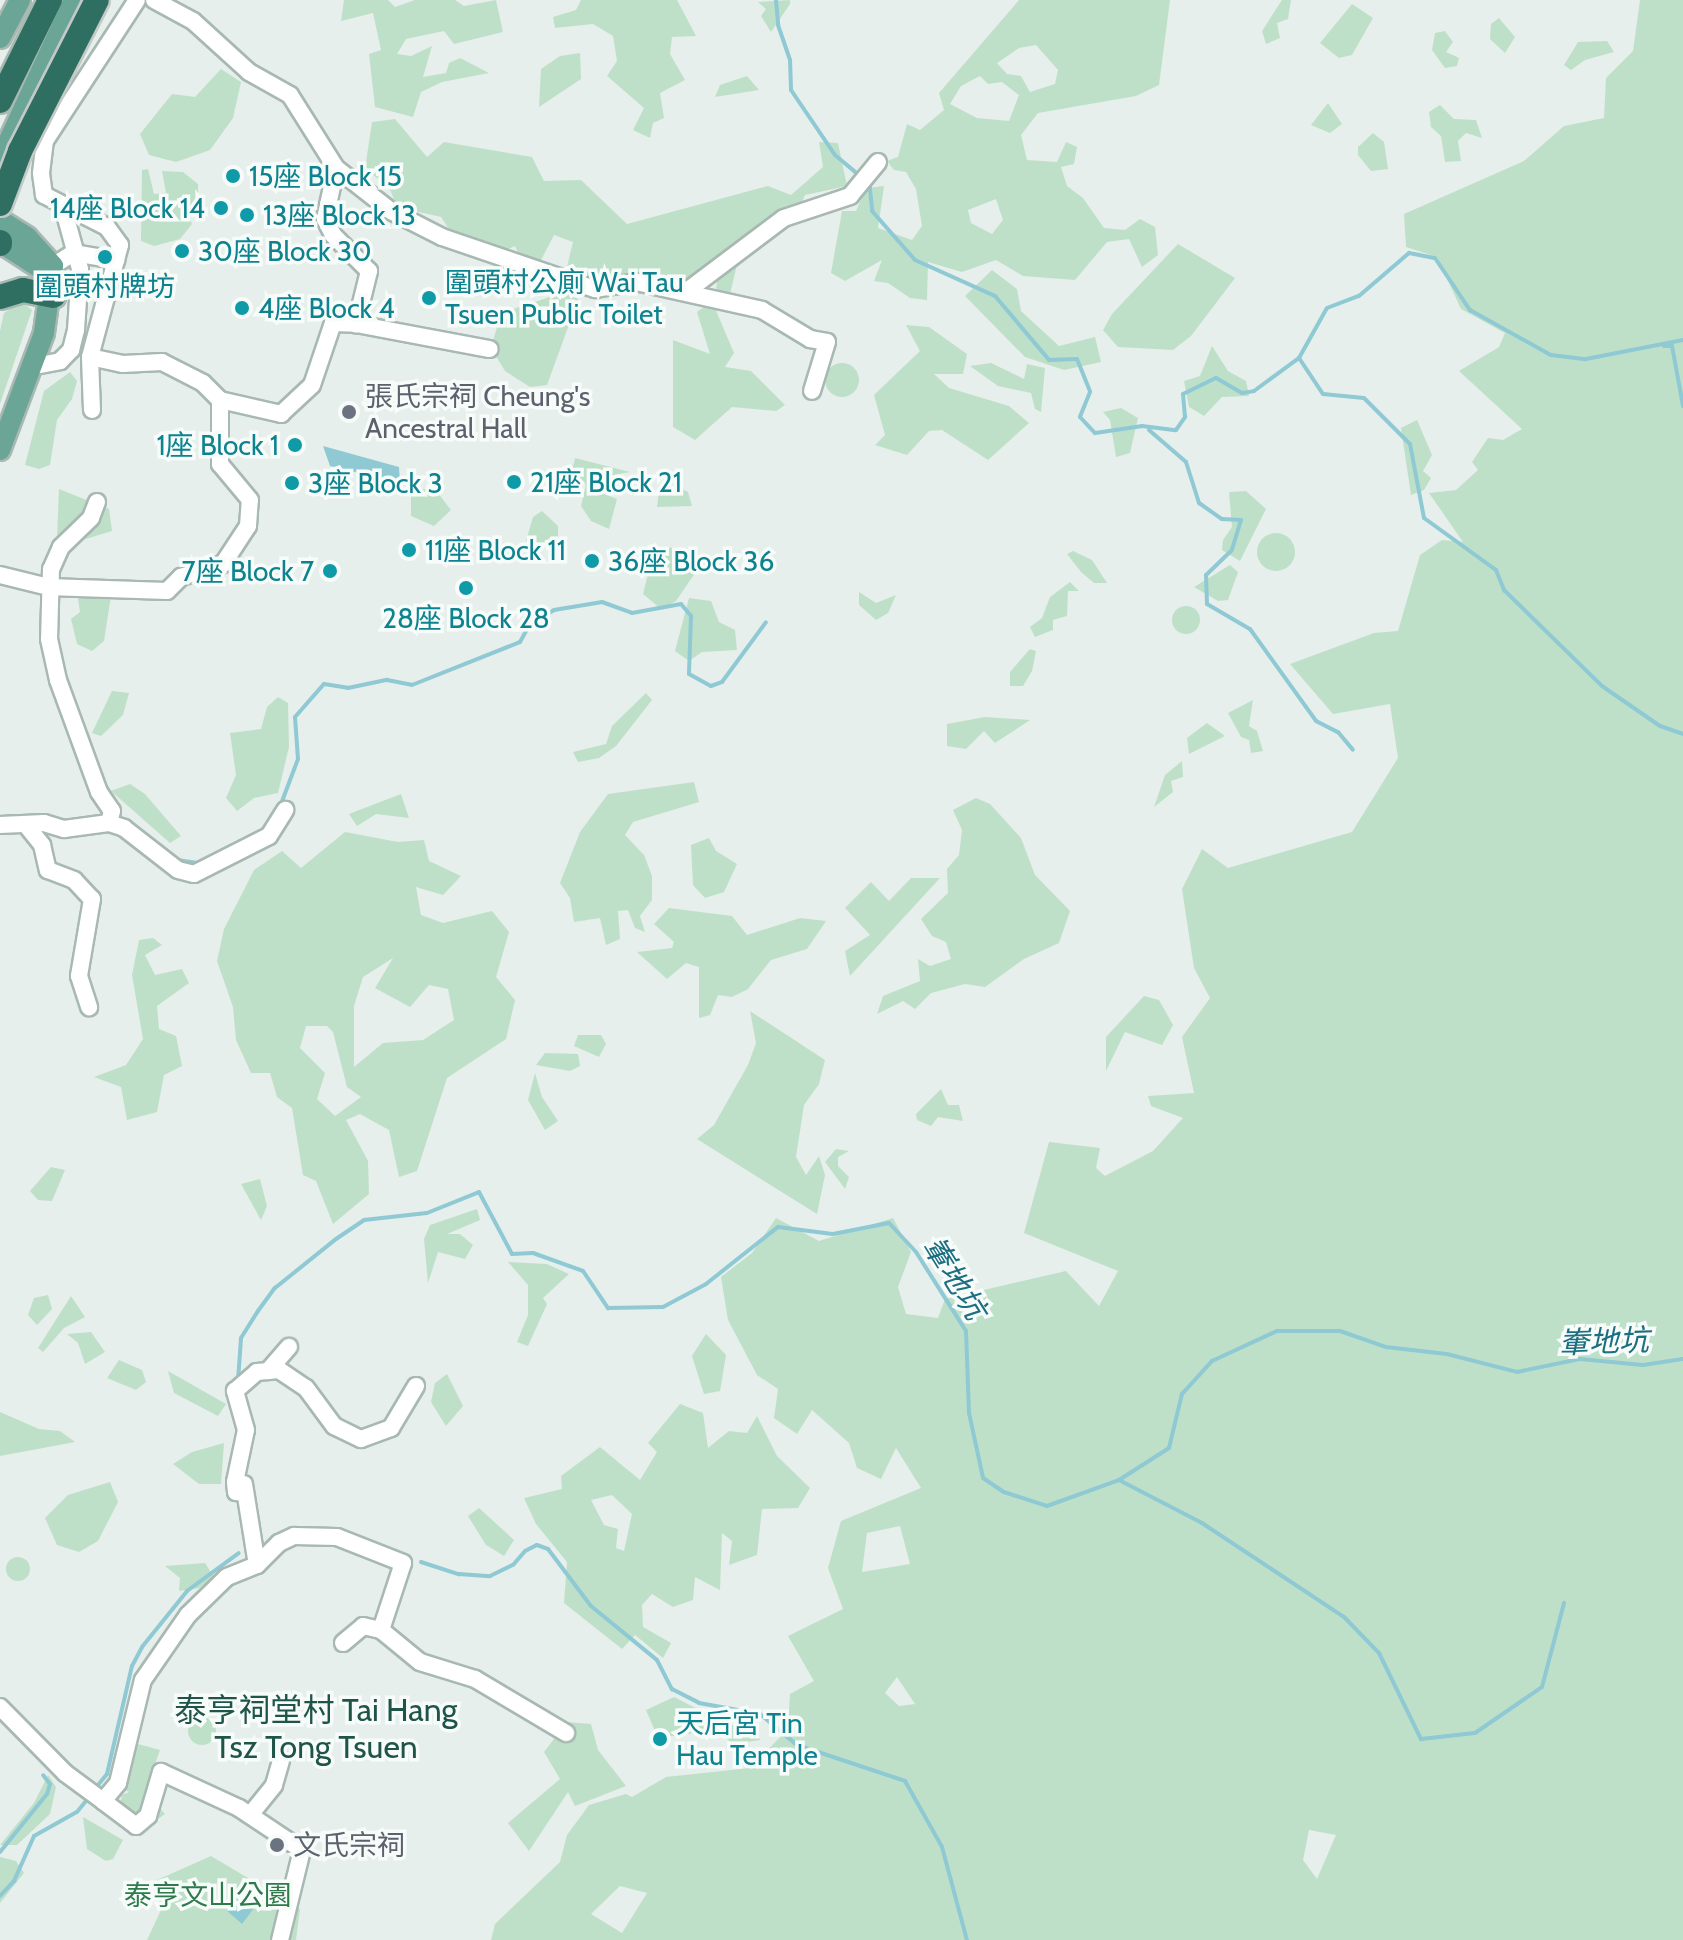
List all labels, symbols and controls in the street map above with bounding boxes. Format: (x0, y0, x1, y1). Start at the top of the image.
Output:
place label: 15座 Block 15 (249, 159, 402, 193)
marker: 15座 Block 15 (224, 167, 242, 185)
place label: 14座 Block 14 (50, 191, 205, 225)
place label: 13座 Block 13 (263, 198, 416, 232)
marker: 14座 Block 14 (212, 199, 230, 217)
marker: 13座 Block 13 (238, 206, 256, 224)
place label: 30座 Block 30 (198, 234, 372, 268)
marker: 30座 Block 30 (173, 242, 191, 260)
marker: 圍頭村牌坊 (96, 248, 114, 266)
place label: 圍頭村公廁 Wai Tau Tsuen Public Toilet (445, 265, 684, 331)
place label: 圍頭村牌坊 (35, 269, 175, 303)
marker: 圍頭村公廁 Wai Tau Tsuen Public Toilet (420, 289, 438, 307)
place label: 4座 Block 4 (258, 291, 395, 325)
marker: 4座 Block 4 (233, 299, 251, 317)
place label: 張氏宗祠 Cheung's Ancestral Hall (365, 379, 590, 445)
marker: 張氏宗祠 Cheung's Ancestral Hall (340, 403, 358, 421)
place label: 1座 Block 1 (156, 428, 279, 462)
marker: 1座 Block 1 (286, 436, 304, 454)
place label: 21座 Block 21 (530, 465, 682, 499)
place label: 3座 Block 3 (308, 466, 443, 500)
marker: 21座 Block 21 (505, 473, 523, 491)
marker: 3座 Block 3 (283, 474, 301, 492)
place label: 11座 Block 11 (425, 533, 566, 567)
marker: 11座 Block 11 (400, 541, 418, 559)
place label: 36座 Block 36 (608, 544, 774, 578)
marker: 36座 Block 36 (583, 552, 601, 570)
place label: 7座 Block 7 (182, 554, 314, 588)
marker: 7座 Block 7 (321, 562, 339, 580)
marker: 28座 Block 28 (457, 579, 475, 597)
place label: 28座 Block 28 (382, 601, 550, 635)
water label: 輋地坑 (915, 1230, 993, 1326)
water label: 輋地坑 (1558, 1322, 1650, 1362)
district label: 泰亨祠堂村 Tai Hang Tsz Tong Tsuen (174, 1692, 458, 1767)
place label: 天后宮 Tin Hau Temple (676, 1706, 818, 1772)
marker: 天后宮 Tin Hau Temple (651, 1730, 669, 1748)
place label: 文氏宗祠 (293, 1828, 405, 1862)
marker: 文氏宗祠 (268, 1836, 286, 1854)
park label: 泰亨文山公園 (124, 1878, 292, 1912)

